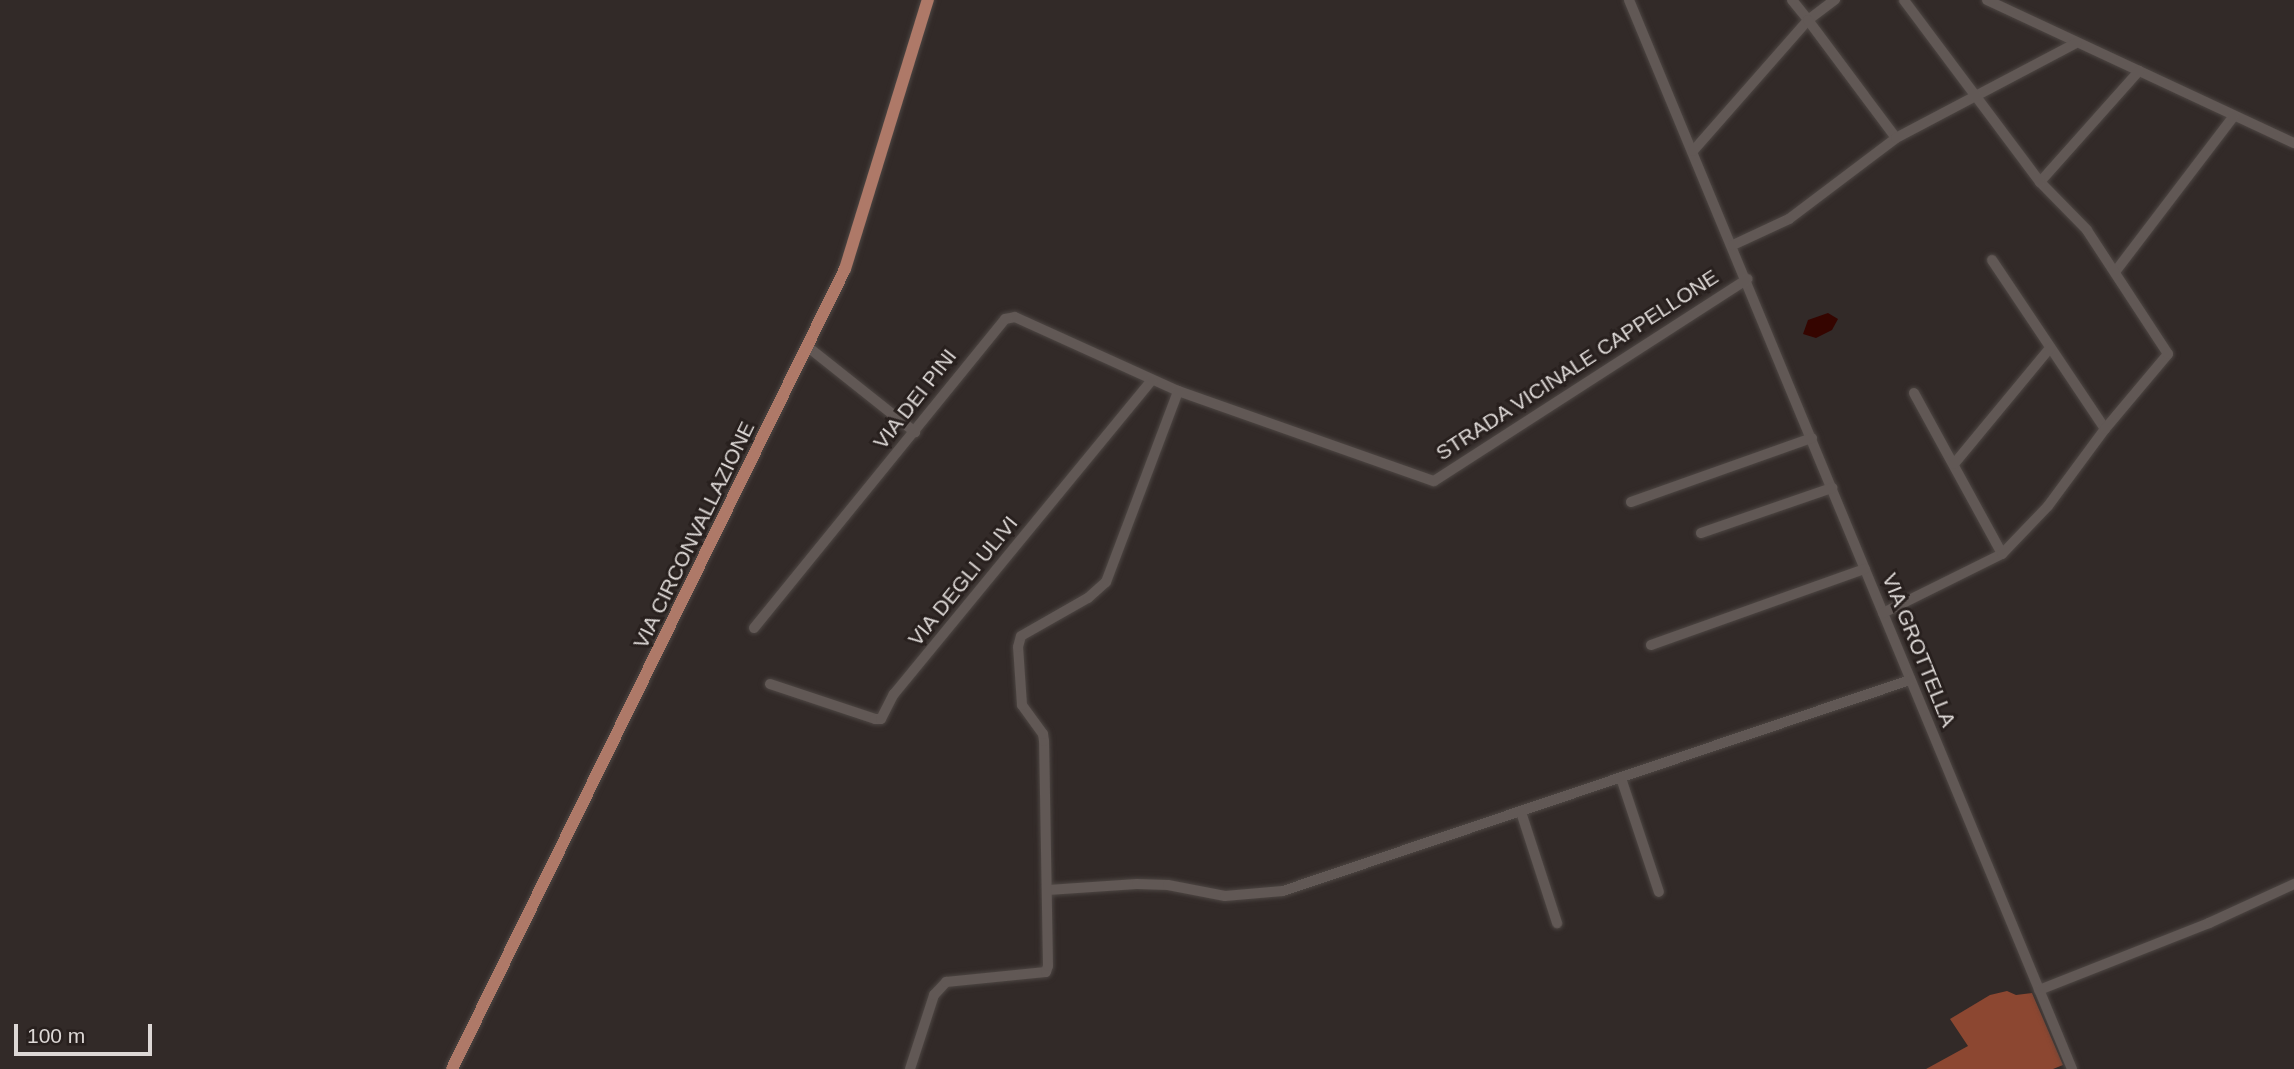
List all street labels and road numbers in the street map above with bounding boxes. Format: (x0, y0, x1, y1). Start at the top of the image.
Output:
street label: STRADA VICINALE CAPPELLONE (1431, 264, 1723, 466)
street label: VIA DEI PINI (868, 343, 962, 455)
street label: VIA CIRCONVALLAZIONE (628, 417, 760, 653)
street label: VIA DEGLI ULIVI (903, 510, 1023, 652)
street label: VIA GROTTELLA (1876, 569, 1962, 731)

